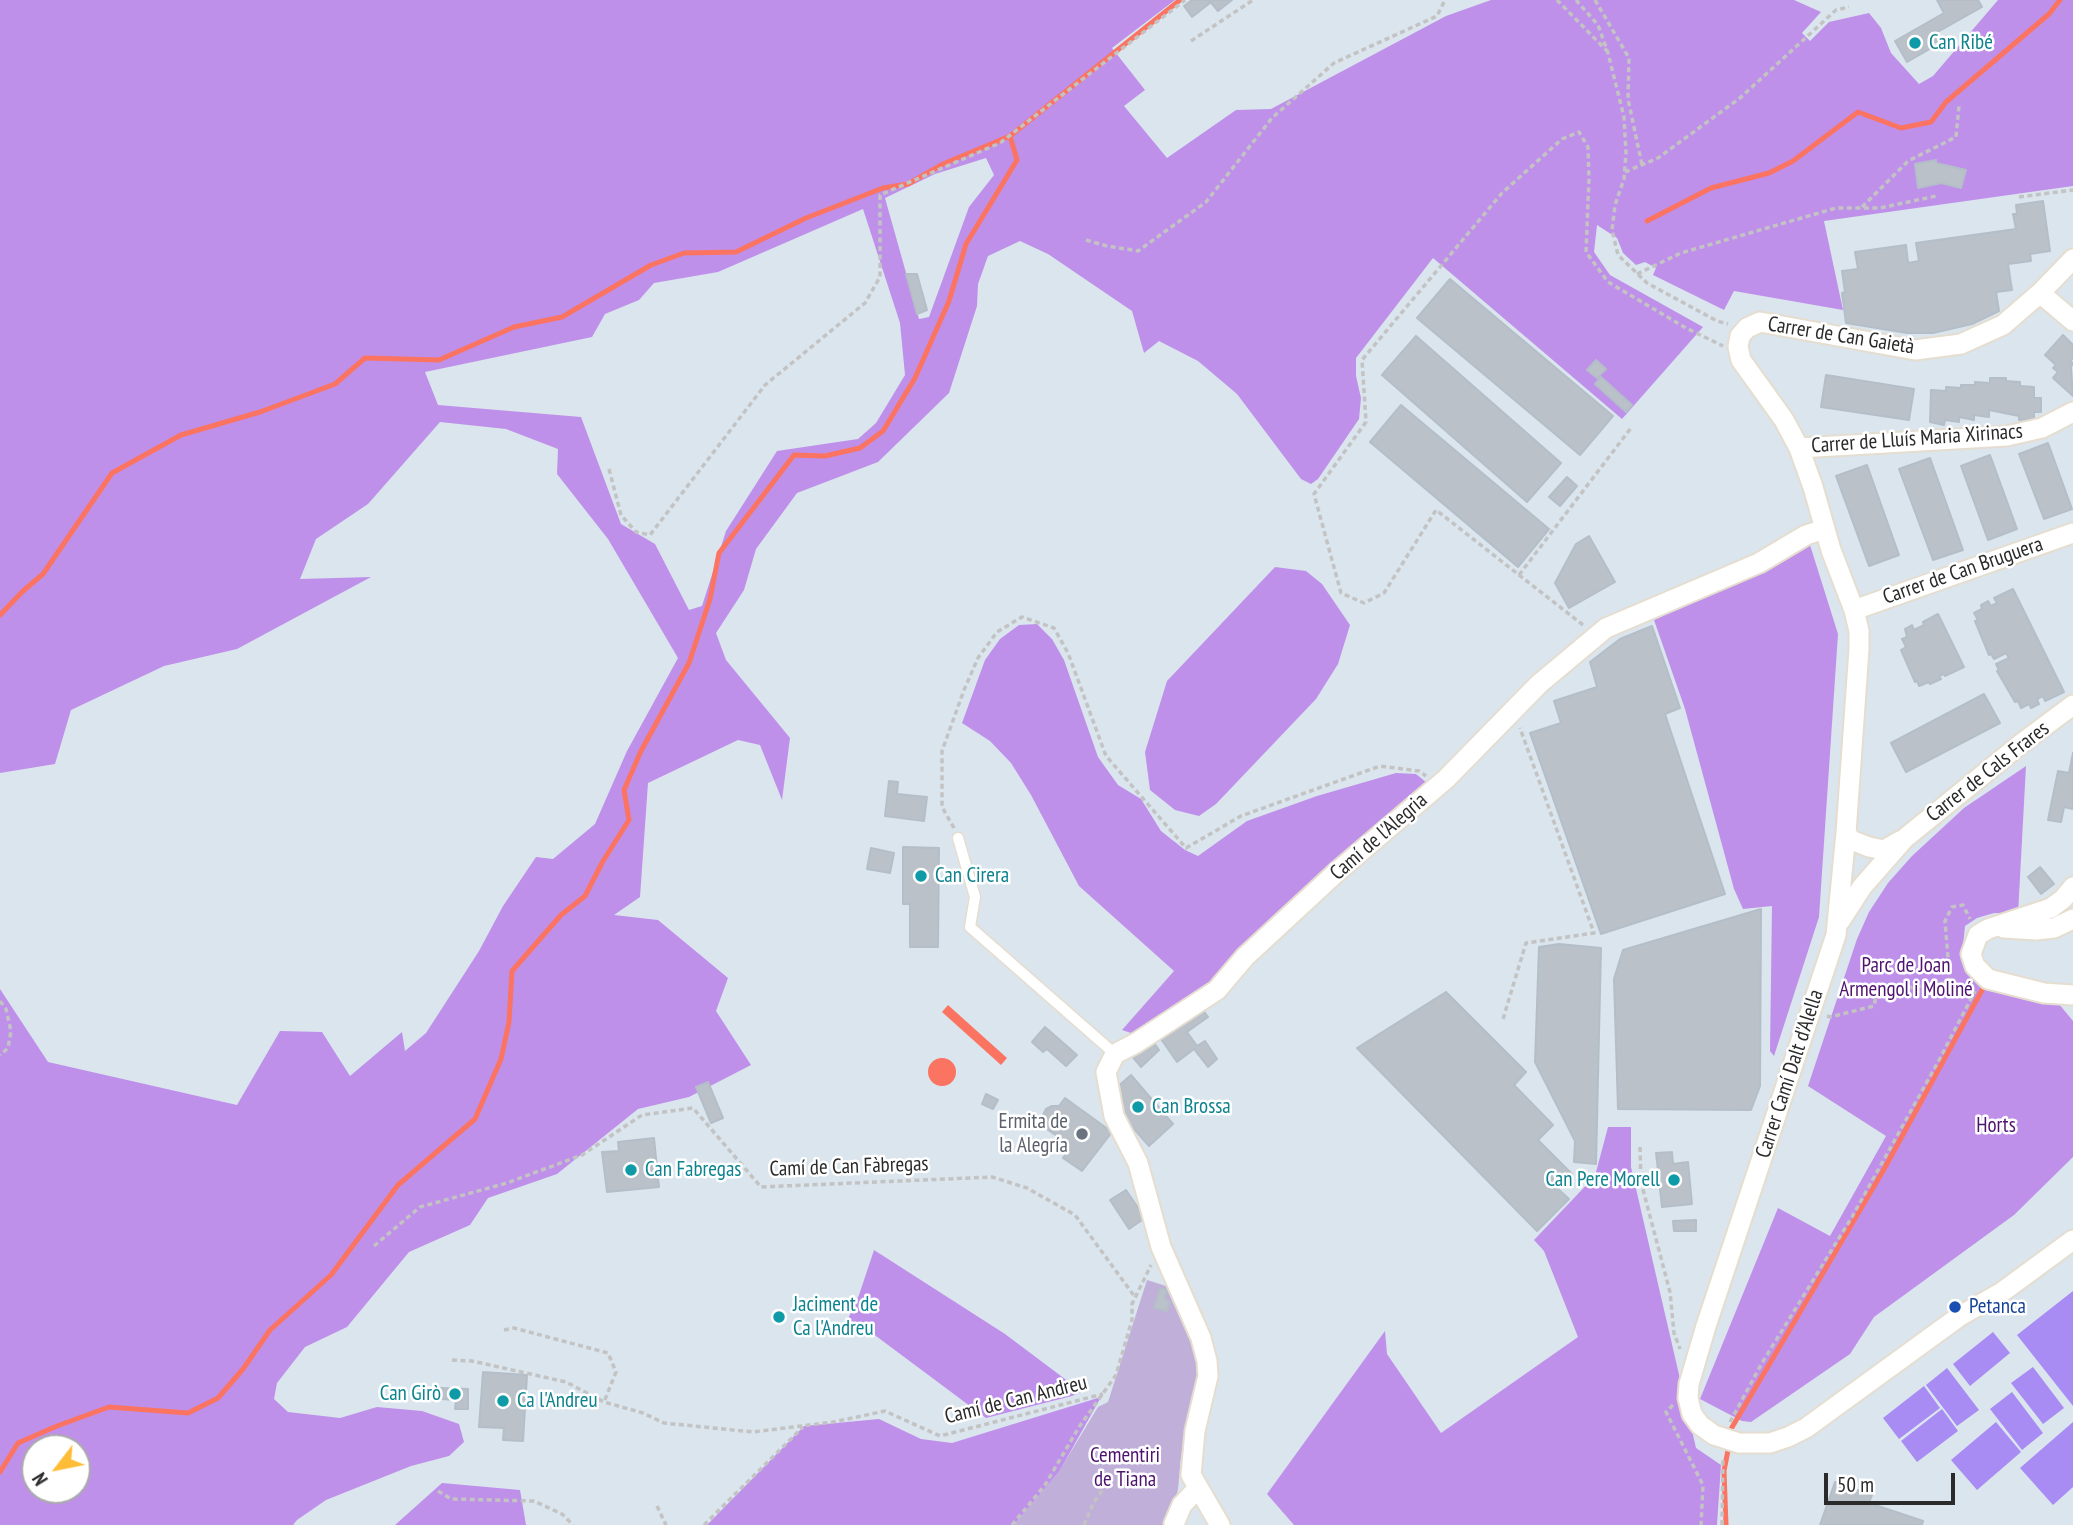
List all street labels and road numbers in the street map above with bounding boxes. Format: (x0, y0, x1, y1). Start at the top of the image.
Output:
street label: Carrer de Can Gaietà (1766, 312, 1916, 360)
street label: Carrer de Lluís Maria Xirinacs (1811, 419, 2023, 459)
street label: Carrer de Can Bruguera (1880, 532, 2046, 610)
street label: Carrer de Cals Frares (1922, 716, 2054, 828)
street label: Camí de l'Alegria (1325, 788, 1433, 886)
street label: Carrer Camí Dalt d'Alella (1751, 987, 1829, 1161)
street label: Camí de Can Fàbregas (769, 1152, 929, 1182)
street label: Camí de Can Andreu (942, 1370, 1090, 1430)

